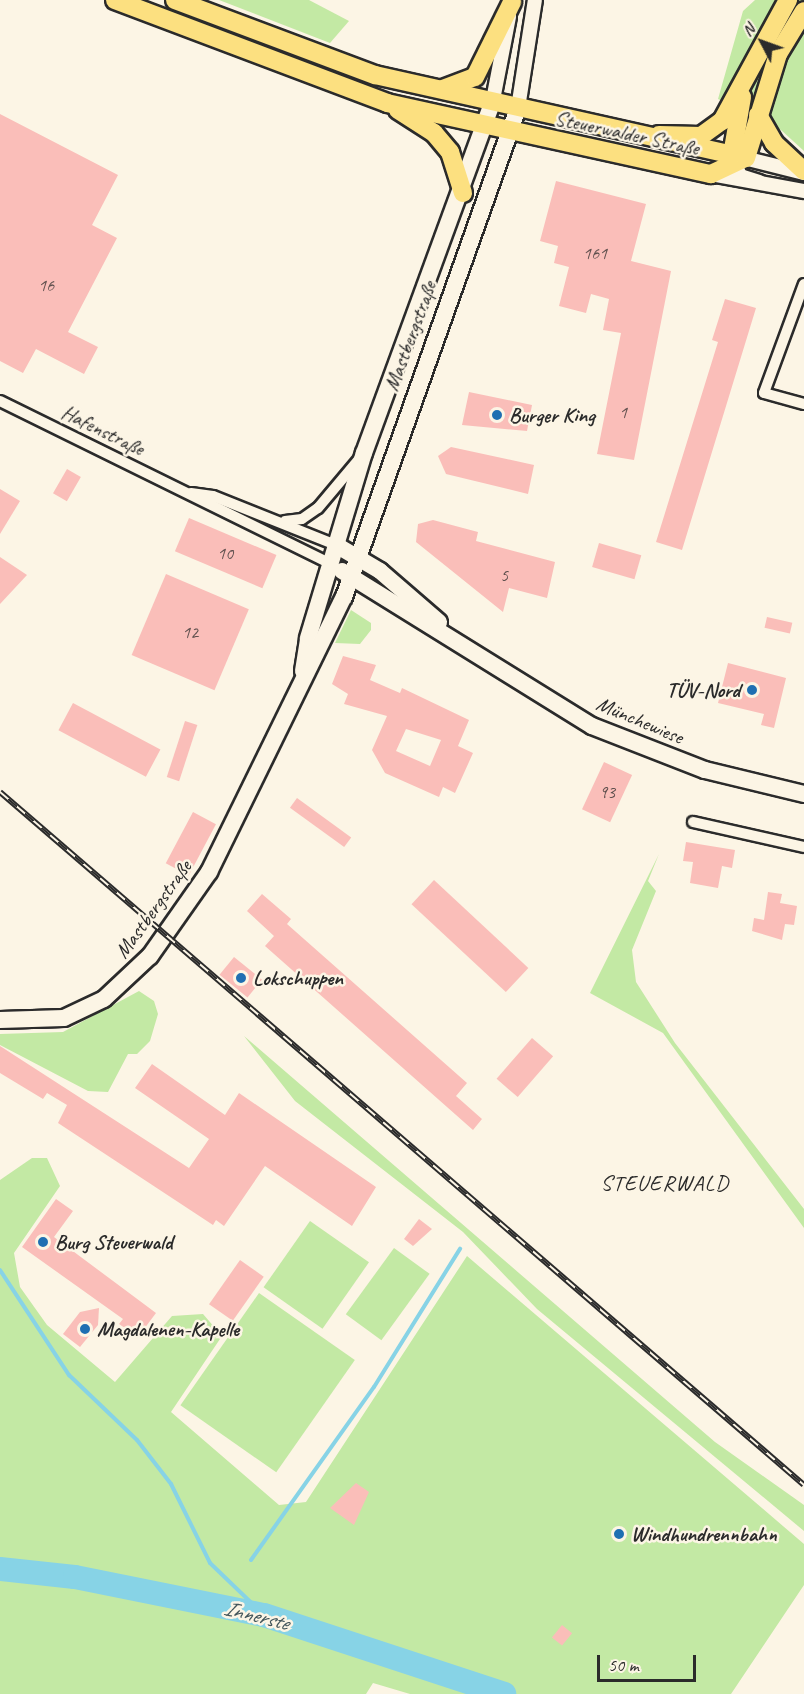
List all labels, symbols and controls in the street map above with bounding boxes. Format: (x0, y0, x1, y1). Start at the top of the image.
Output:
north arrow (732, 12, 792, 72)
text: N (738, 20, 759, 40)
street label: Steuerwalder Straße (552, 105, 702, 161)
house number: 161 (583, 242, 607, 264)
house number: 16 (38, 274, 54, 296)
street label: Mastbergstraße (379, 278, 441, 394)
street label: Hafenstraße (58, 399, 148, 461)
house number: 1 (619, 401, 627, 423)
place label: Burger King (509, 402, 595, 428)
marker: Burger King (490, 408, 504, 422)
house number: 10 (217, 542, 233, 564)
house number: 5 (500, 564, 508, 586)
house number: 12 (182, 621, 198, 643)
place label: TÜV-Nord (667, 677, 740, 703)
marker: TÜV-Nord (745, 683, 759, 697)
street label: Münchewiese (593, 690, 687, 750)
house number: 93 (599, 781, 615, 803)
street label: Mastbergstraße (109, 855, 197, 963)
place label: Lokschuppen (253, 965, 343, 991)
marker: Lokschuppen (234, 971, 248, 985)
district label: STEUERWALD (601, 1171, 729, 1197)
place label: Burg Steuerwald (55, 1229, 174, 1255)
marker: Burg Steuerwald (36, 1235, 50, 1249)
place label: Magdalenen-Kapelle (97, 1316, 239, 1342)
marker: Magdalenen-Kapelle (78, 1322, 92, 1336)
place label: Windhundrennbahn (631, 1521, 777, 1547)
marker: Windhundrennbahn (612, 1527, 626, 1541)
water label: Innerste (221, 1595, 291, 1637)
scale bar (600, 1643, 699, 1681)
text: 50 m (608, 1654, 639, 1676)

